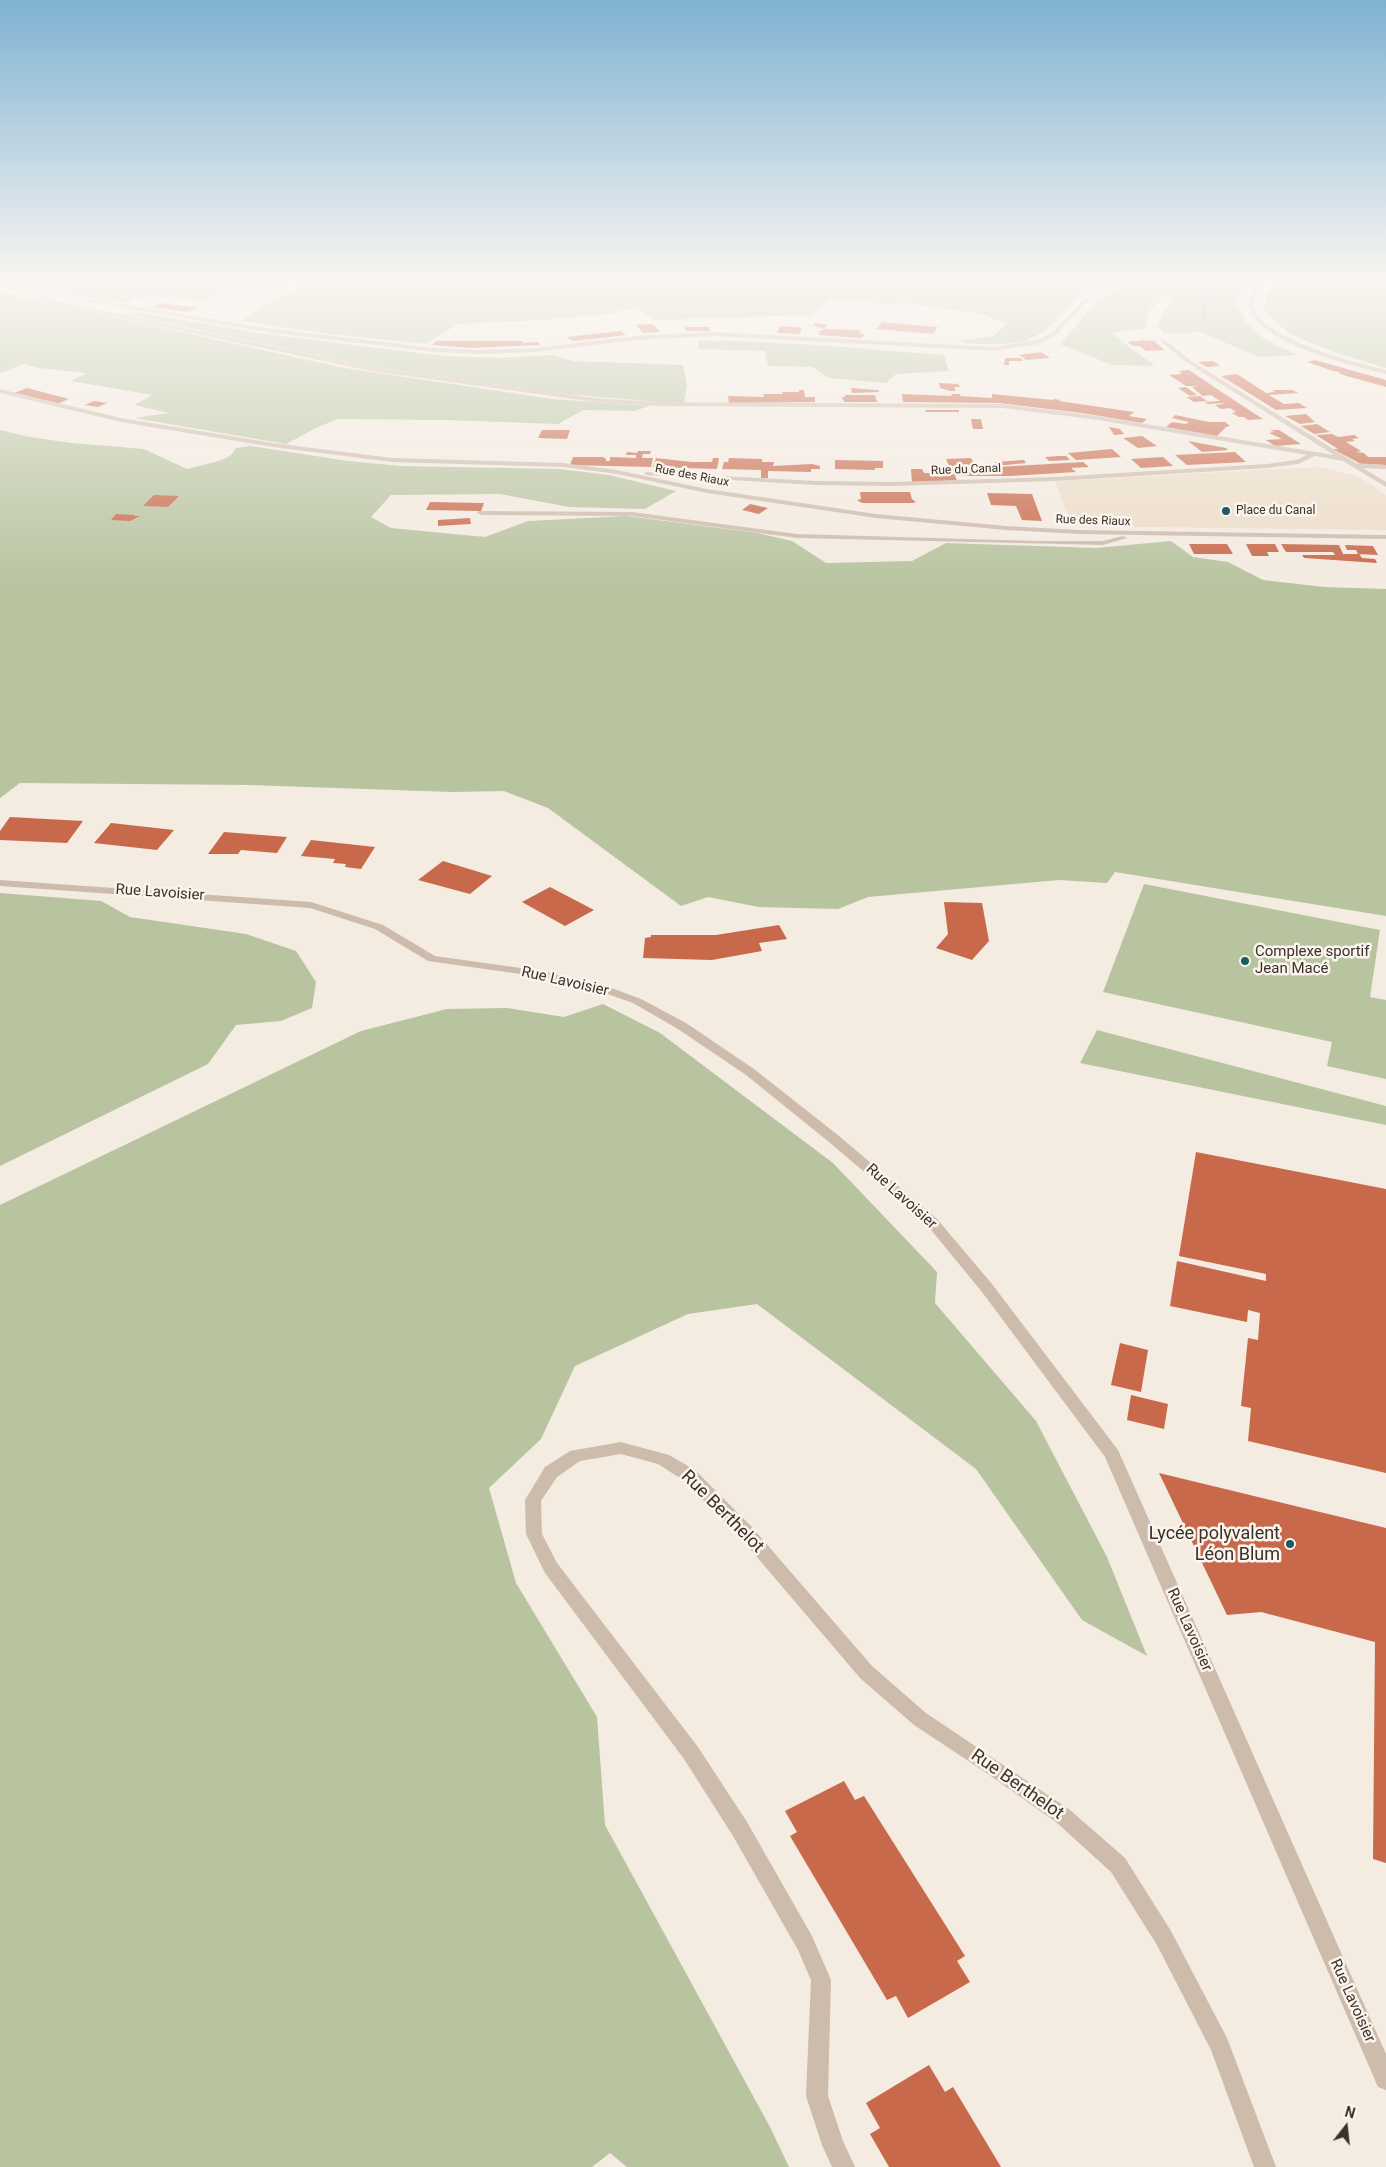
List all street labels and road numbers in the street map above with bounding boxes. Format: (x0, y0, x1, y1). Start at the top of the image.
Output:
street label: Rue des Riaux (654, 462, 730, 490)
street label: Rue du Canal (931, 462, 1001, 478)
street label: Rue des Riaux (1055, 512, 1131, 530)
street label: Rue Lavoisier (115, 881, 205, 905)
street label: Rue Lavoisier (520, 963, 610, 1001)
street label: Rue Lavoisier (862, 1161, 940, 1233)
street label: Rue Berthelot (676, 1466, 768, 1558)
street label: Rue Lavoisier (1163, 1586, 1215, 1674)
street label: Rue Berthelot (966, 1745, 1068, 1825)
street label: Rue Lavoisier (1326, 1957, 1378, 2045)

